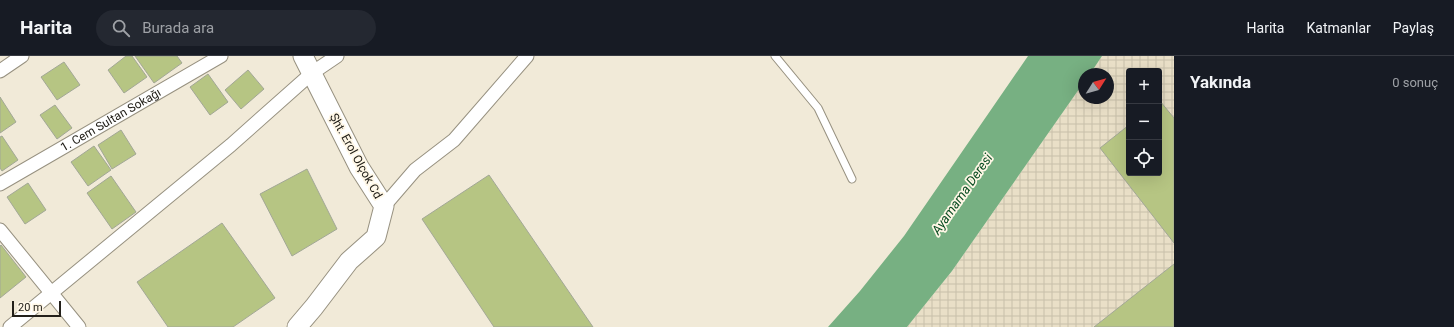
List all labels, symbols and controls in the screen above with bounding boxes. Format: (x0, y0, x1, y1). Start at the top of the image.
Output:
search box (96, 10, 376, 46)
text: Harita (20, 16, 72, 39)
icon: search (110, 17, 132, 39)
text: Burada ara (142, 19, 214, 37)
text: Harita (1247, 20, 1284, 36)
text: Katmanlar (1306, 20, 1371, 36)
text: Paylaş (1393, 20, 1434, 36)
north arrow (1078, 68, 1114, 104)
map controls (1126, 68, 1162, 176)
button: + (1126, 68, 1162, 104)
text: Yakında (1190, 72, 1251, 92)
text: 0 sonuç (1392, 75, 1438, 90)
street label: 1. Cem Sultan Sokağı (58, 85, 163, 154)
button: − (1126, 104, 1162, 140)
street label: Şht. Erol Olçok Cd (327, 111, 385, 201)
button: locate (1126, 140, 1162, 176)
water label: Ayamama Deresi (928, 150, 996, 238)
scale bar (12, 299, 61, 318)
text: 20 m (18, 301, 43, 314)

